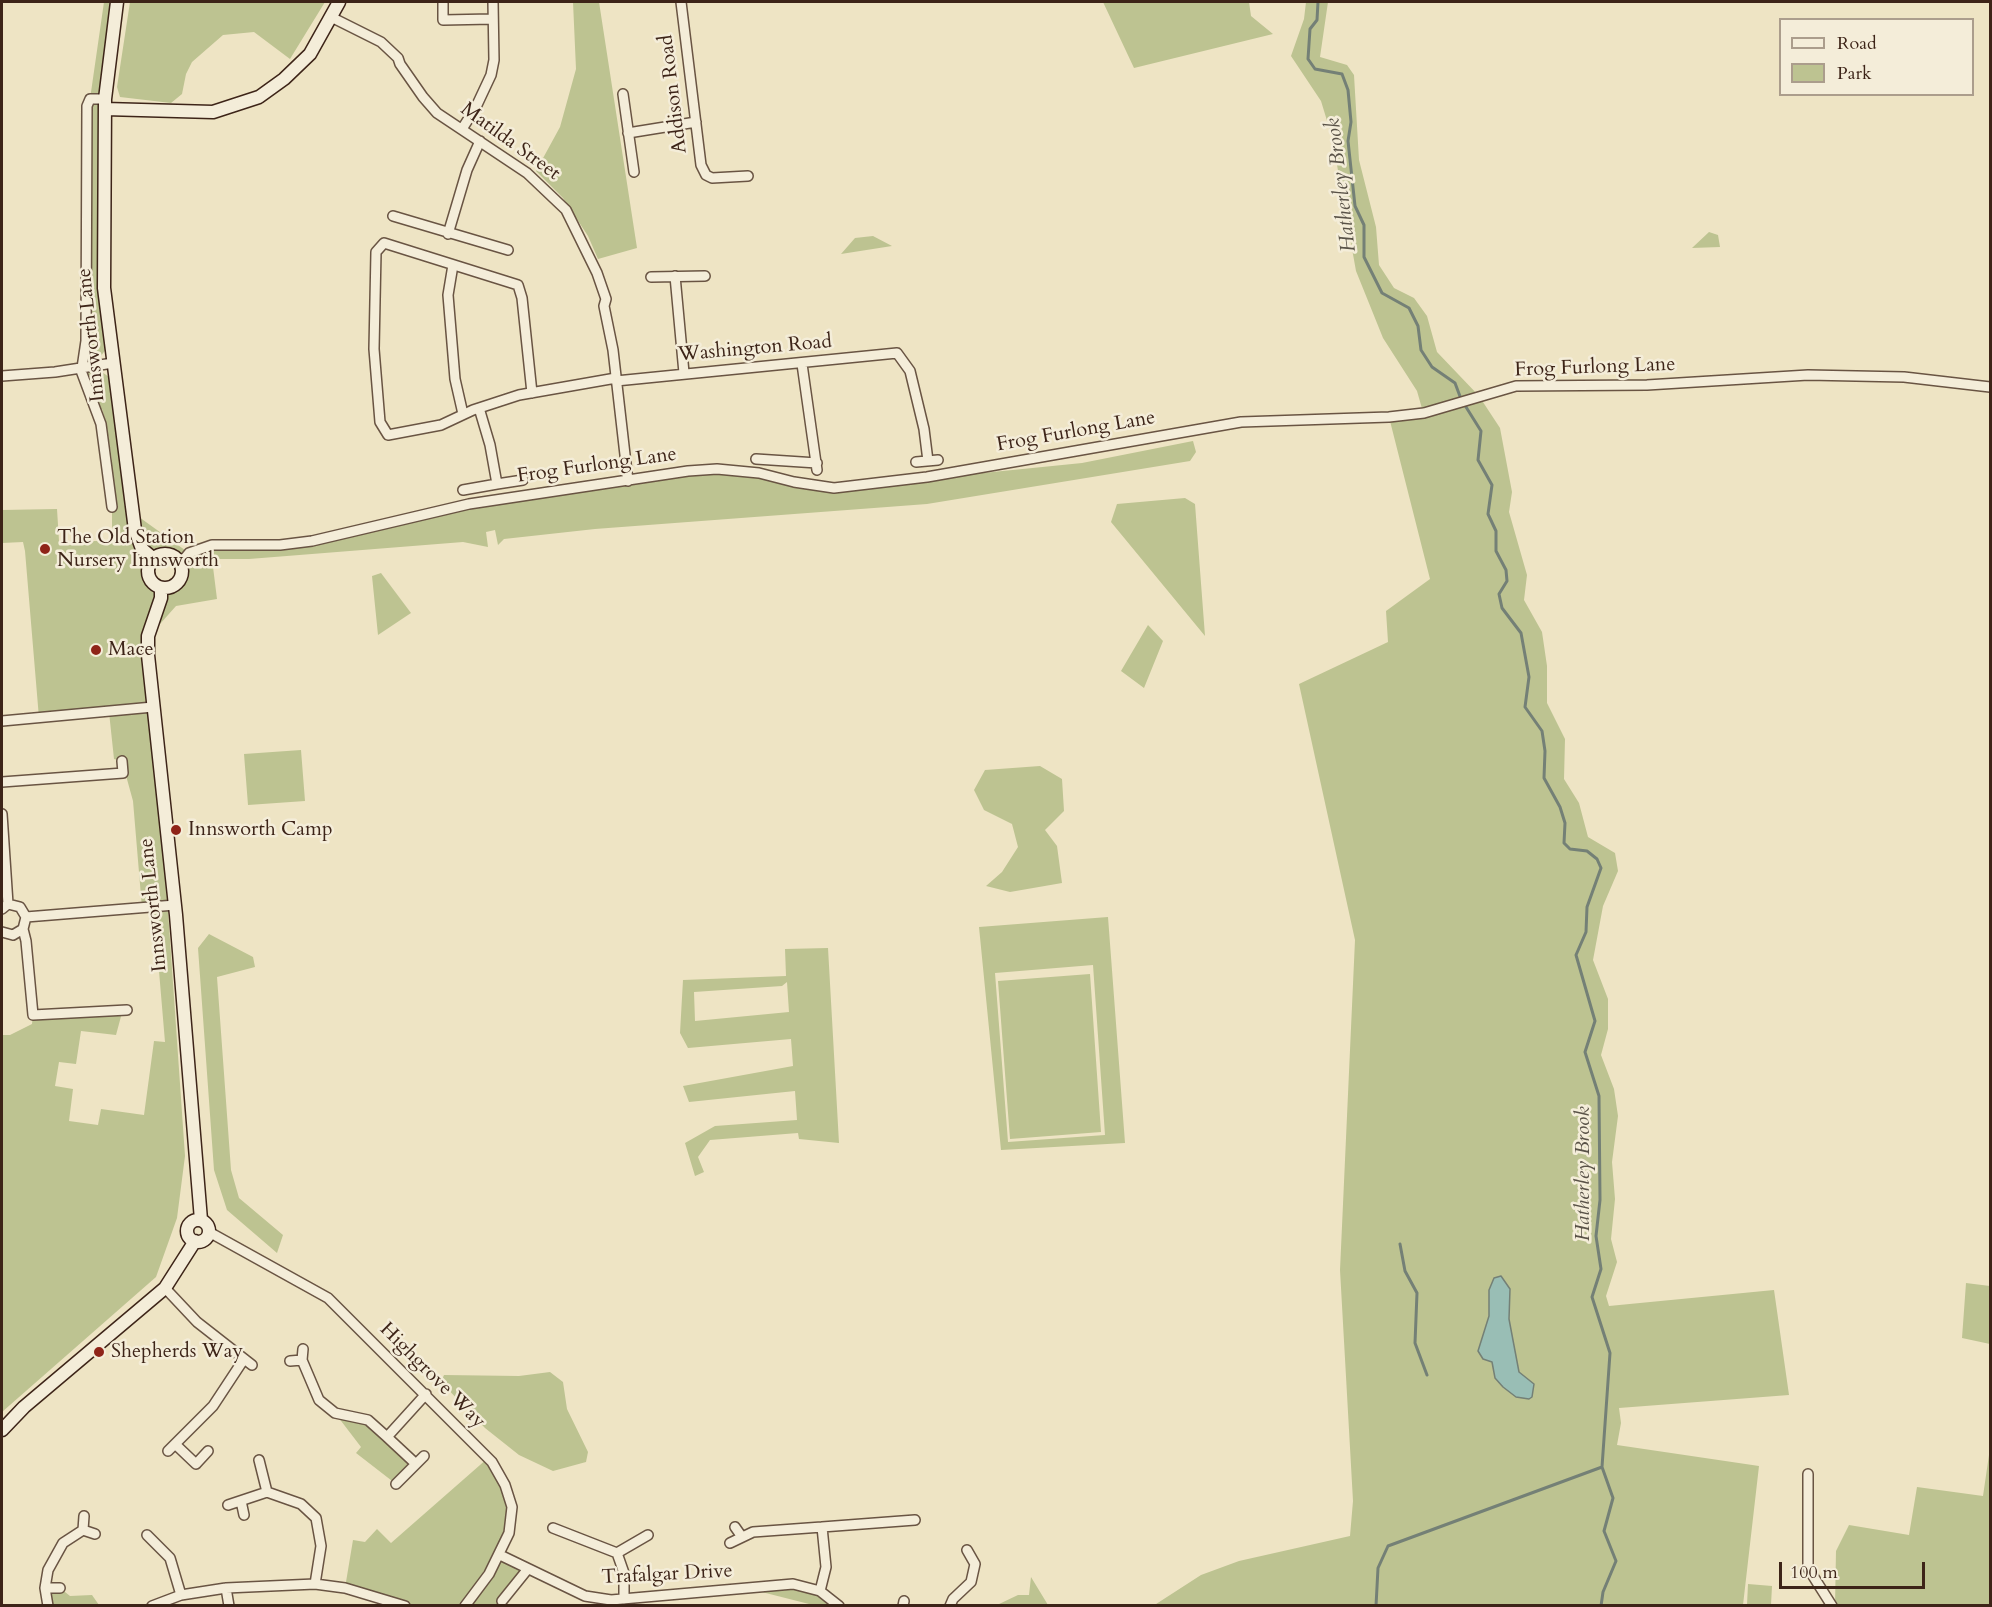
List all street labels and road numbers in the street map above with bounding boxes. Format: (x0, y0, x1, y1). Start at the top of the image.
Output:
street label: Addison Road (655, 33, 693, 155)
street label: Matilda Street (456, 98, 564, 186)
street label: Innsworth Lane (73, 267, 111, 403)
street label: Washington Road (677, 330, 833, 368)
street label: Frog Furlong Lane (1514, 353, 1676, 383)
street label: Frog Furlong Lane (995, 406, 1157, 458)
street label: Frog Furlong Lane (516, 443, 678, 489)
street label: Innsworth Lane (135, 837, 173, 973)
street label: Highgrove Way (374, 1318, 490, 1434)
street label: Trafalgar Drive (601, 1560, 733, 1590)

